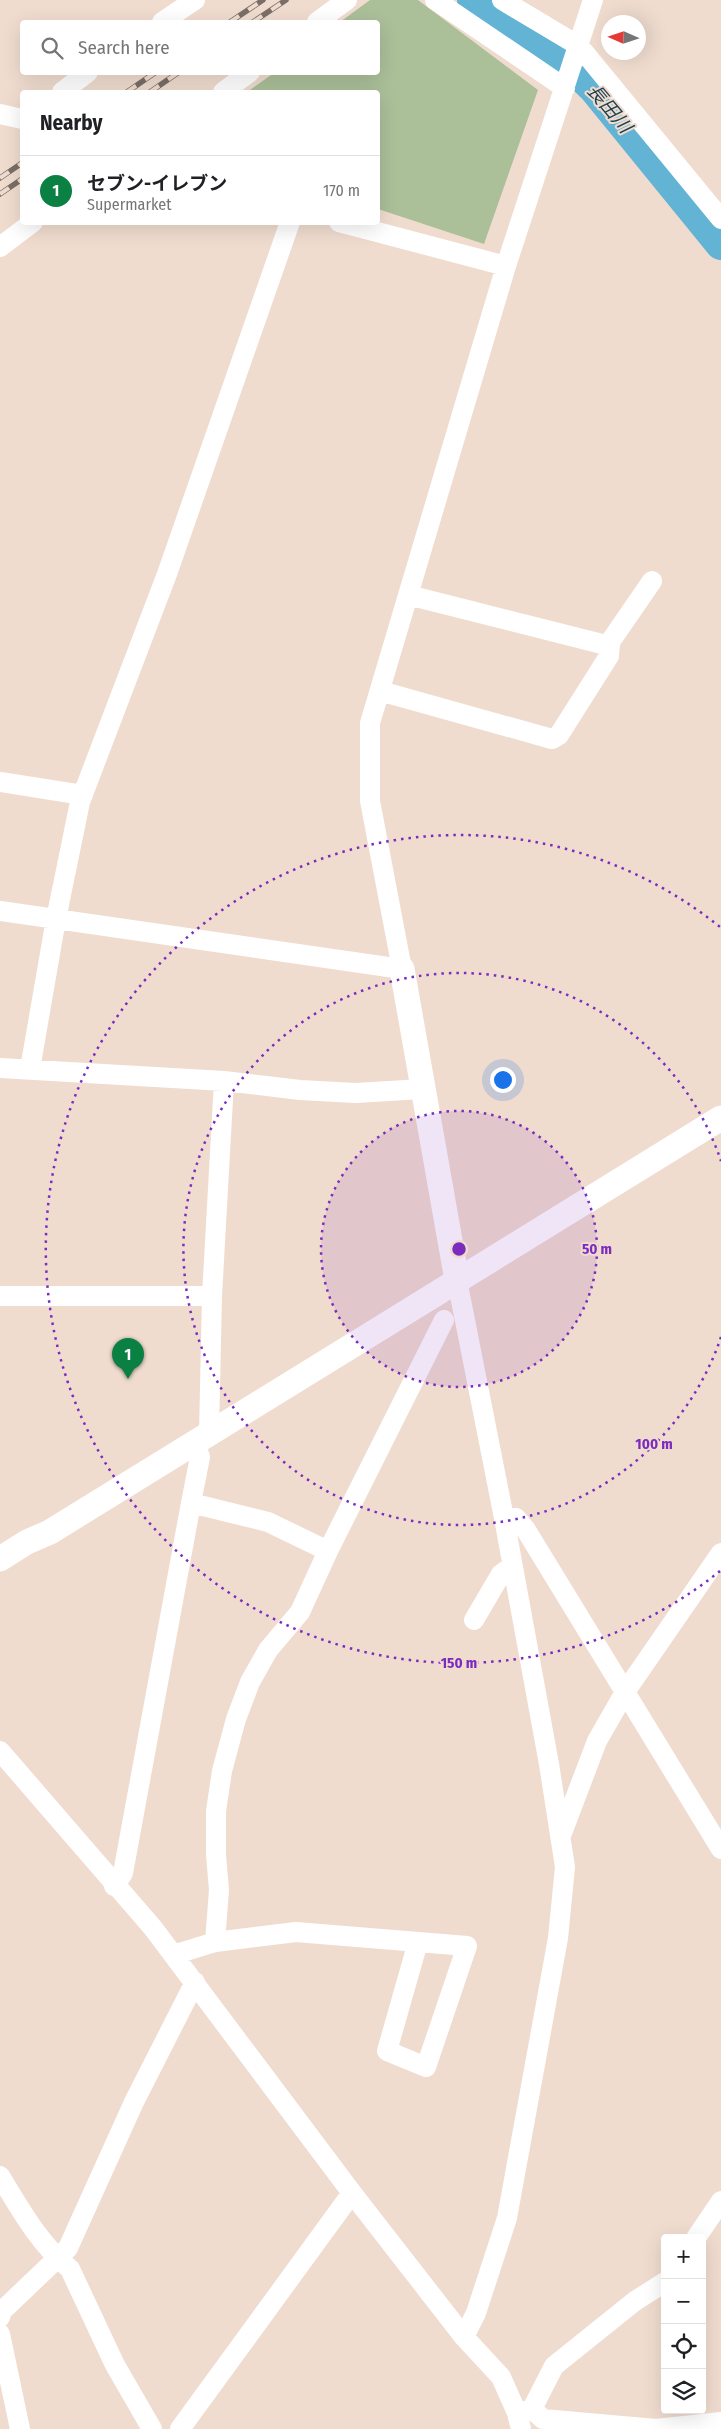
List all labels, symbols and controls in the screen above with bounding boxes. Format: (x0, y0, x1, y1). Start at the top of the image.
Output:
north arrow (601, 15, 646, 60)
search box (20, 20, 380, 75)
icon: search (38, 34, 66, 62)
text: Search here (78, 36, 170, 59)
water label: 長田川 (582, 79, 638, 139)
text: Nearby (40, 110, 102, 136)
text: セブン-イレブン (87, 172, 227, 195)
text: 1 (53, 181, 59, 200)
text: 170 m (323, 181, 360, 200)
text: Supermarket (87, 195, 171, 214)
your location (490, 1067, 516, 1093)
centre of rings (450, 1240, 468, 1258)
text: 50 m (582, 1240, 612, 1258)
pin: 1 (112, 1338, 144, 1379)
text: 100 m (635, 1435, 673, 1453)
text: 150 m (441, 1654, 477, 1672)
map controls (661, 2234, 706, 2414)
button: + (661, 2234, 706, 2279)
button: − (661, 2279, 706, 2324)
button: locate (661, 2324, 706, 2369)
button: layers (661, 2369, 706, 2414)

